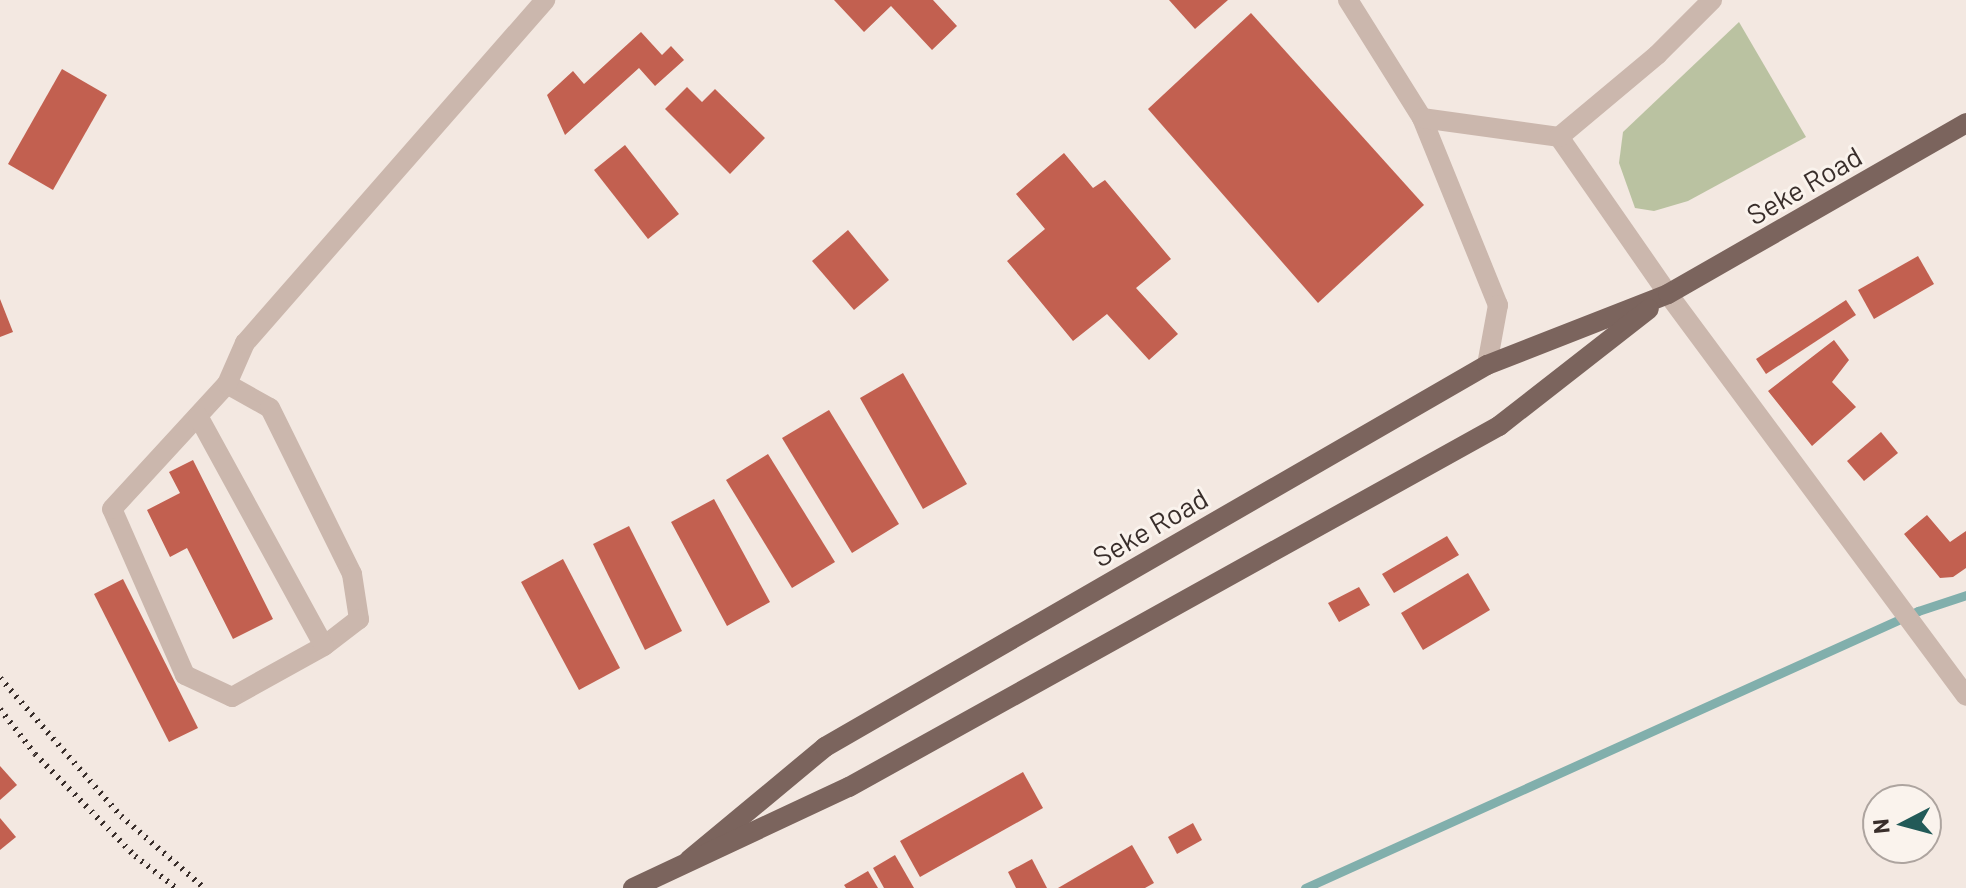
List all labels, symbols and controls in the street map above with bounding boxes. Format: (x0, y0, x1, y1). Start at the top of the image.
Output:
street label: Seke Road (1741, 139, 1867, 231)
street label: Seke Road (1087, 481, 1213, 573)
north arrow (1862, 784, 1942, 864)
text: N (1866, 818, 1894, 835)

